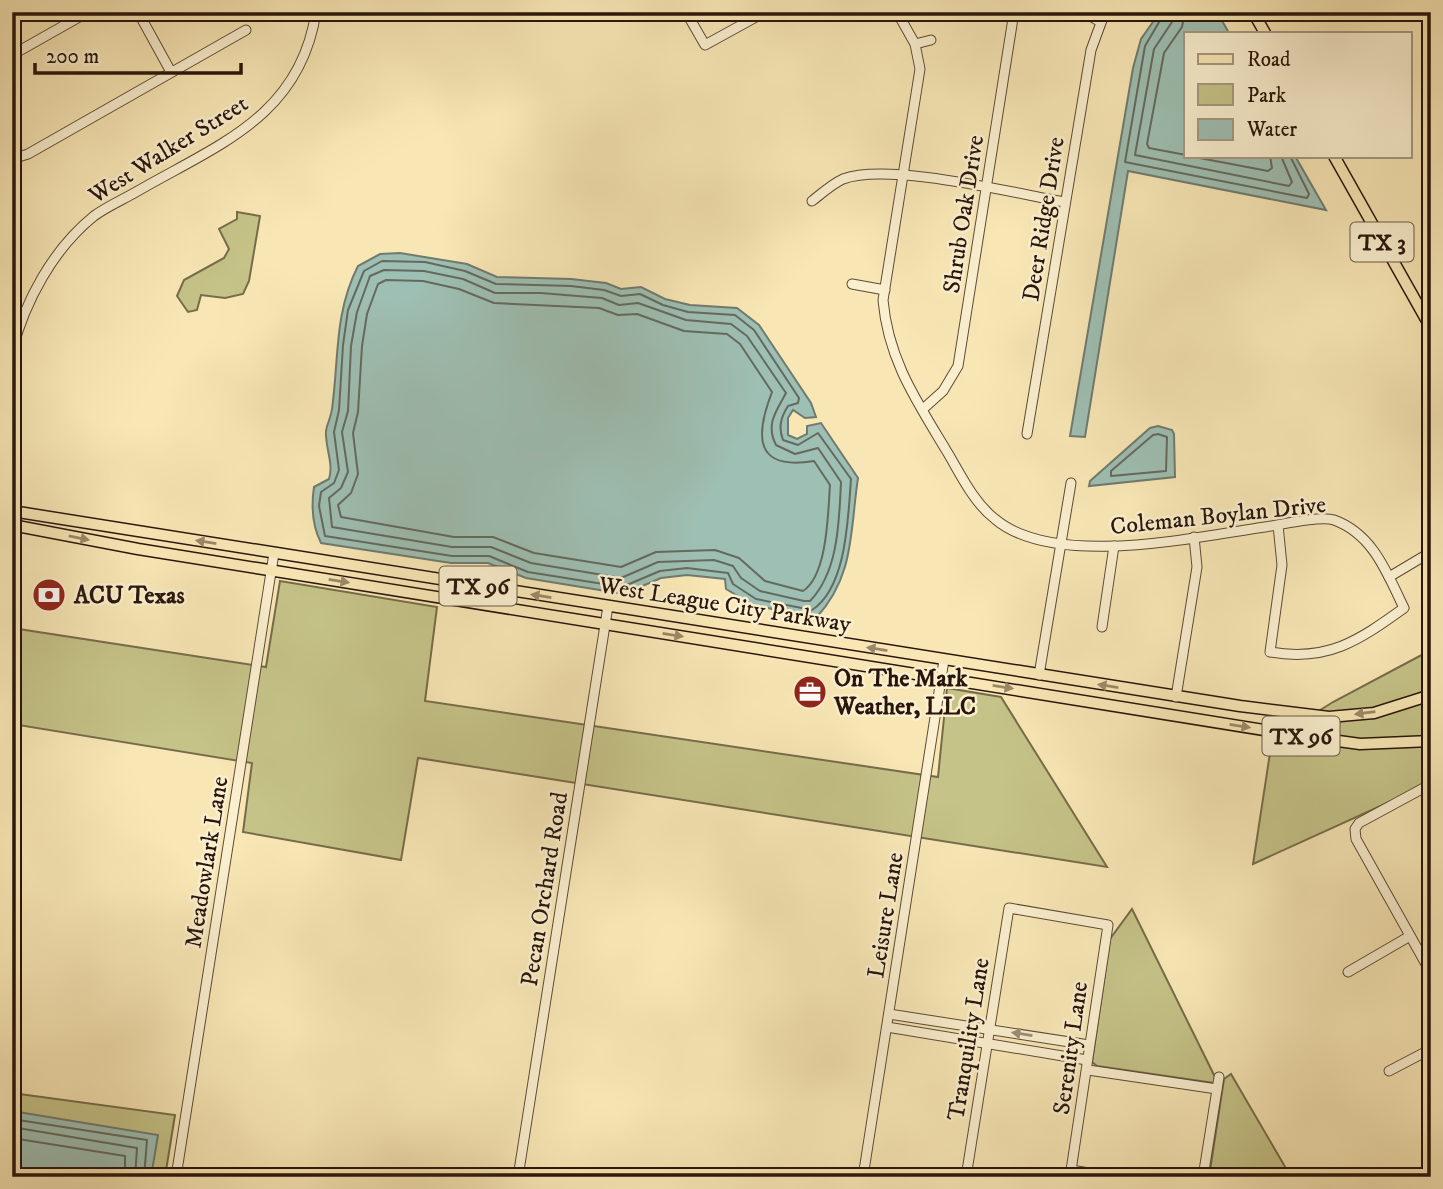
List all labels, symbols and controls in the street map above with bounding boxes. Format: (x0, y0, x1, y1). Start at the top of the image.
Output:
scale bar (35, 32, 242, 76)
legend (1184, 32, 1412, 158)
text: 200 m (46, 44, 99, 70)
text: Road (1247, 47, 1291, 73)
text: Park (1247, 83, 1287, 109)
street label: West Walker Street (83, 89, 254, 211)
text: Water (1246, 117, 1297, 143)
street label: Shrub Oak Drive (937, 133, 991, 295)
street label: Deer Ridge Drive (1016, 135, 1072, 304)
road number: TX 3 (1350, 222, 1414, 262)
street label: Coleman Boylan Drive (1109, 490, 1328, 542)
one-way arrow (68, 533, 90, 544)
one-way arrow (195, 536, 217, 547)
road number: TX 96 (440, 566, 516, 606)
street label: West League City Parkway (595, 570, 854, 640)
bank icon: ACU Texas (30, 576, 68, 614)
one-way arrow (328, 576, 350, 587)
place label: ACU Texas (73, 581, 184, 611)
one-way arrow (530, 590, 552, 601)
one-way arrow (662, 630, 684, 641)
one-way arrow (865, 643, 887, 654)
place label: On The Mark Weather, LLC (833, 664, 976, 722)
office icon: On The Mark Weather, LLC (791, 673, 829, 711)
one-way arrow (1097, 680, 1119, 691)
one-way arrow (992, 682, 1014, 693)
one-way arrow (1354, 708, 1376, 719)
road number: TX 96 (1262, 716, 1340, 756)
one-way arrow (1229, 721, 1251, 732)
street label: Meadowlark Lane (179, 774, 235, 950)
street label: Pecan Orchard Road (515, 790, 575, 988)
street label: Leisure Lane (861, 850, 911, 980)
street label: Tranquility Lane (941, 956, 997, 1123)
street label: Serenity Lane (1047, 980, 1095, 1117)
one-way arrow (1011, 1029, 1033, 1040)

